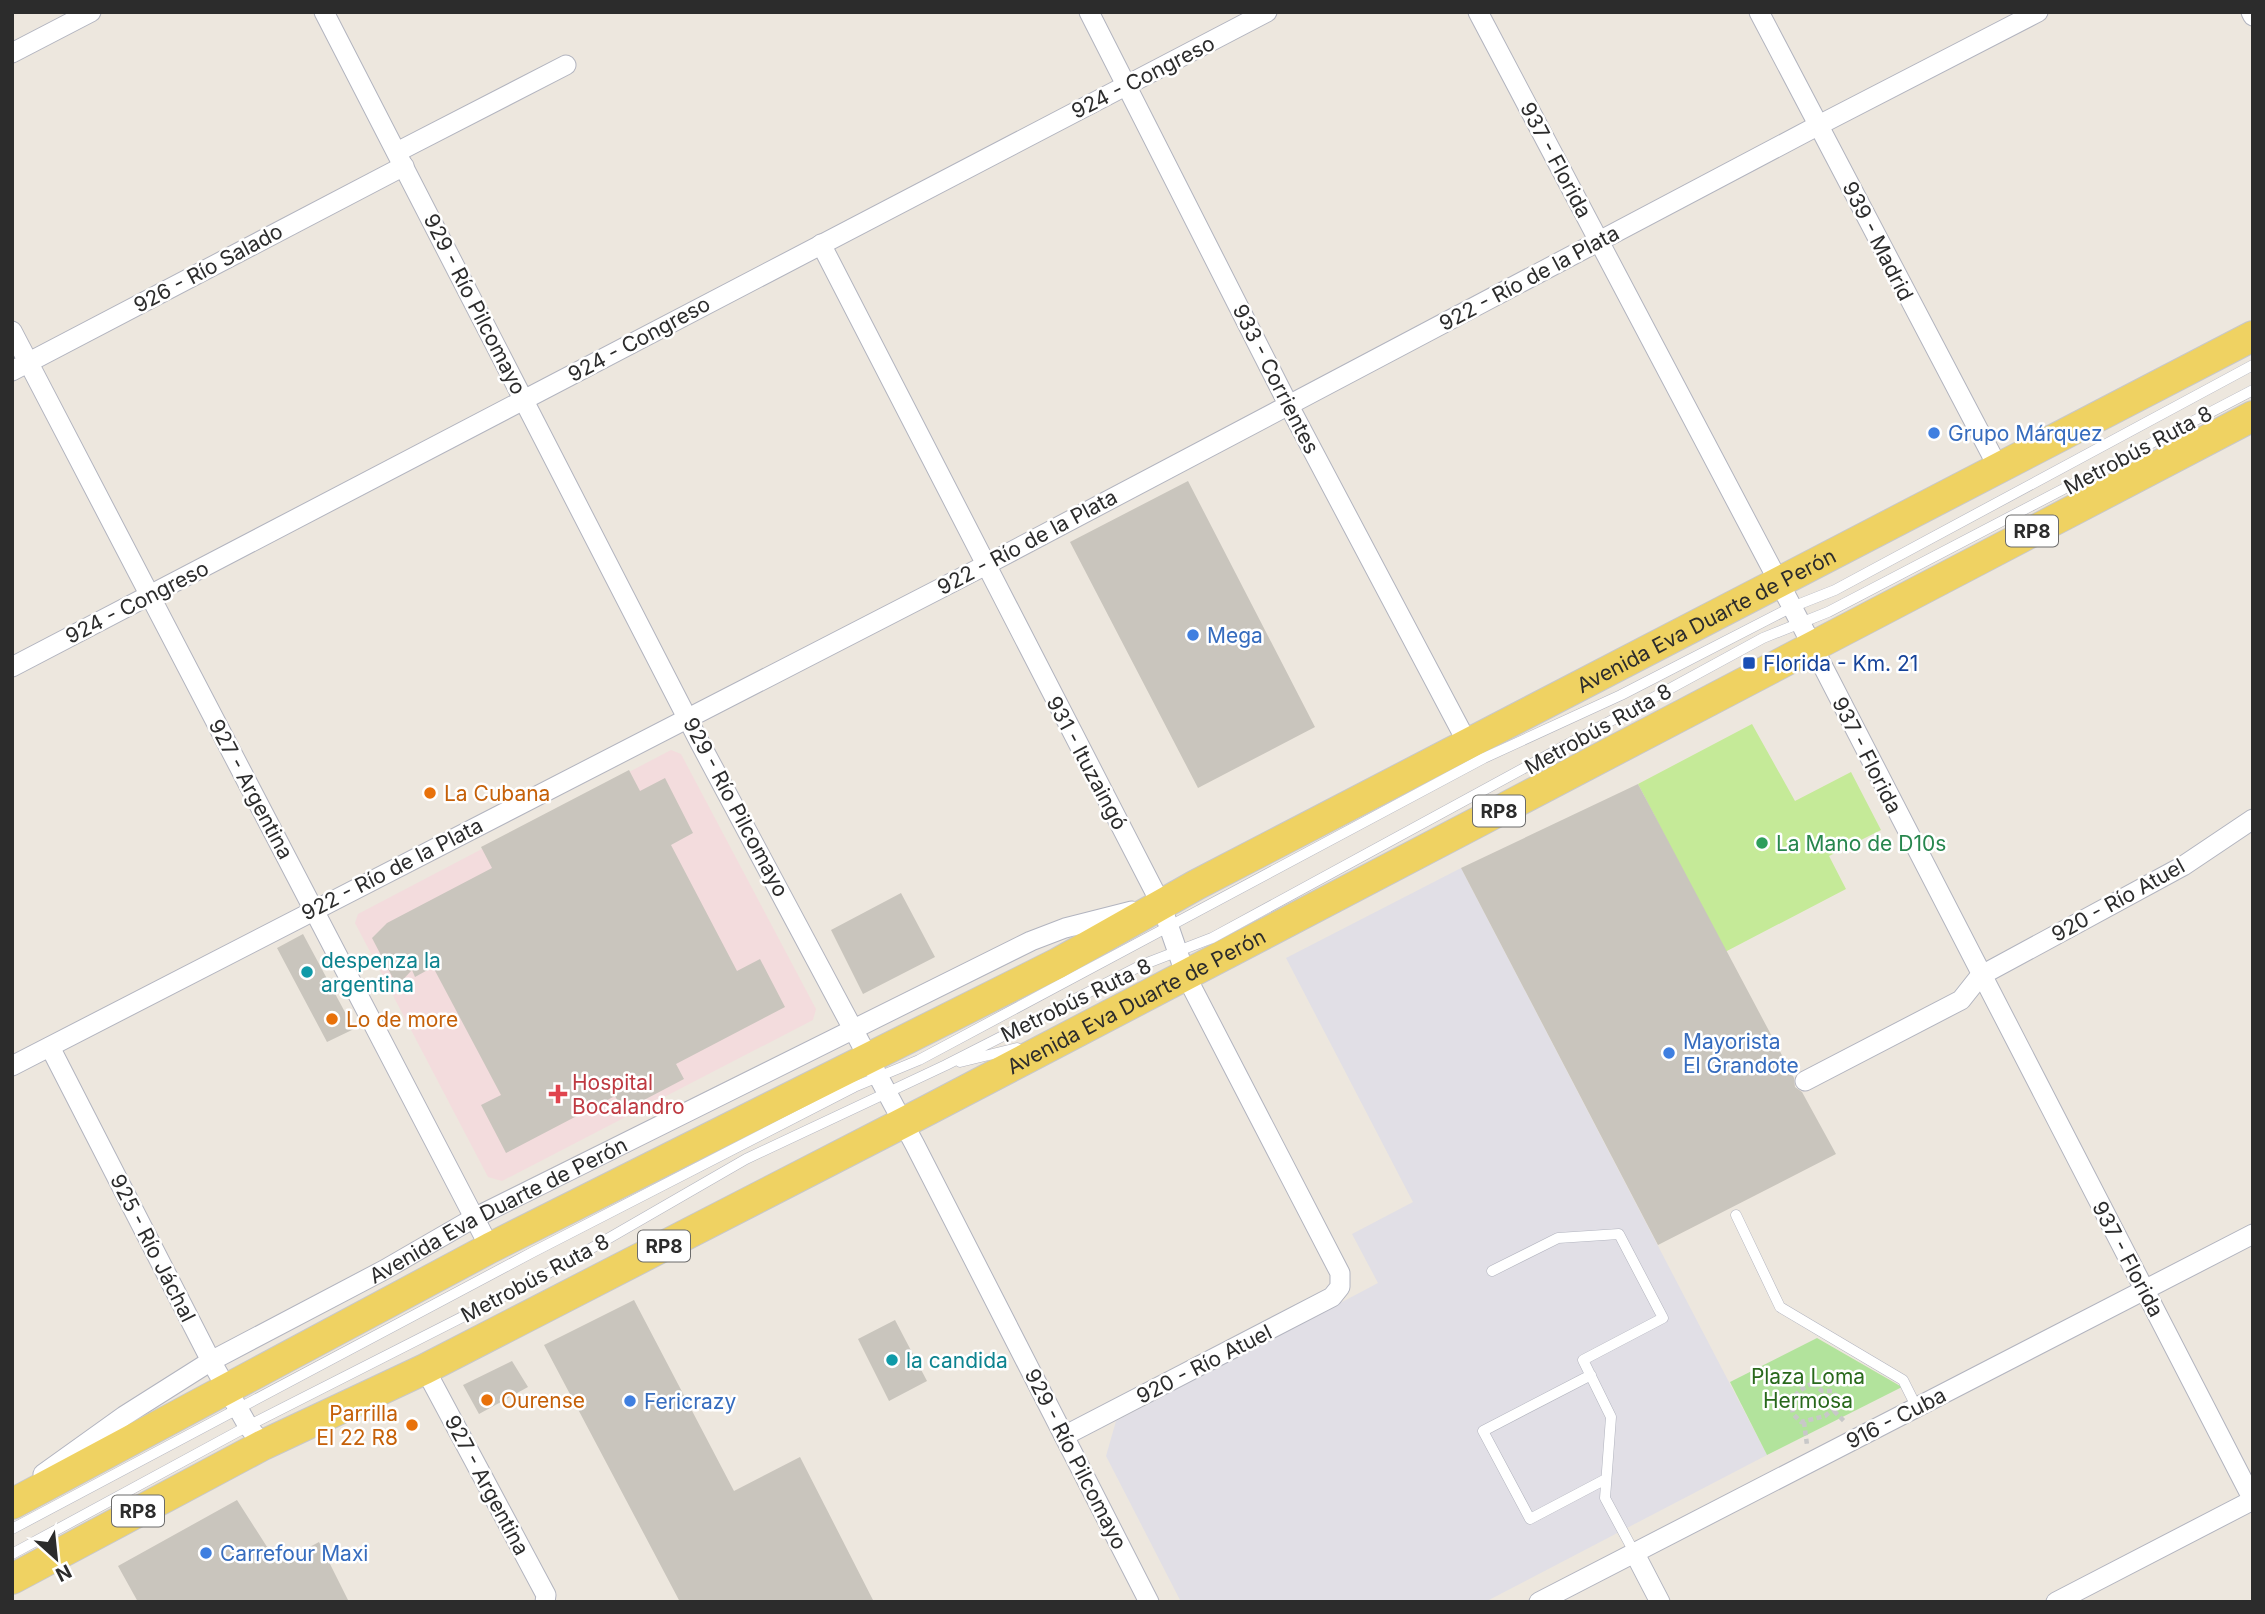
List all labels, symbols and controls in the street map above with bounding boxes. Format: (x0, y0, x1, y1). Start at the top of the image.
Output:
street label: 924 - Congreso (1067, 30, 1219, 124)
street label: 937 - Florida (1515, 98, 1597, 222)
street label: 939 - Madrid (1837, 177, 1919, 305)
street label: 929 - Río Pilcomayo (419, 209, 531, 399)
street label: 926 - Río Salado (129, 218, 287, 318)
street label: 922 - Río de la Plata (1435, 220, 1623, 336)
street label: 924 - Congreso (564, 291, 714, 387)
street label: 933 - Corrientes (1228, 300, 1324, 458)
street label: Metrobús Ruta 8 (2060, 400, 2216, 500)
place label: Grupo Márquez (1948, 421, 2102, 446)
marker: Grupo Márquez (1926, 425, 1942, 441)
street label: 922 - Río de la Plata (933, 484, 1121, 600)
road number: RP8 (2006, 516, 2058, 546)
street label: Avenida Eva Duarte de Perón (1572, 543, 1840, 698)
street label: 924 - Congreso (61, 555, 213, 649)
place label: Mega (1207, 623, 1263, 648)
marker: Mega (1185, 627, 1201, 643)
place label: Florida - Km. 21 (1763, 651, 1918, 676)
marker: Florida - Km. 21 (1741, 655, 1757, 671)
street label: Metrobús Ruta 8 (1520, 678, 1676, 780)
street label: 931 - Ituzaingó (1041, 692, 1133, 834)
street label: 937 - Florida (1827, 693, 1907, 817)
street label: 929 - Río Pilcomayo (678, 713, 794, 901)
street label: 927 - Argentina (204, 715, 298, 863)
place label: La Cubana (444, 781, 550, 806)
marker: La Cubana (422, 785, 438, 801)
road number: RP8 (1473, 796, 1525, 826)
street label: 922 - Río de la Plata (297, 812, 487, 926)
place label: La Mano de D10s (1776, 831, 1946, 856)
marker: La Mano de D10s (1754, 835, 1770, 851)
street label: 920 - Río Atuel (2047, 853, 2189, 947)
street label: Avenida Eva Duarte de Perón (1002, 923, 1270, 1079)
place label: despenza la argentina (321, 948, 441, 997)
street label: Metrobús Ruta 8 (997, 953, 1155, 1047)
marker: despenza la argentina (299, 964, 315, 980)
place label: Lo de more (346, 1007, 458, 1032)
marker: Lo de more (324, 1011, 340, 1027)
place label: Mayorista El Grandote (1683, 1029, 1799, 1078)
marker: Mayorista El Grandote (1661, 1045, 1677, 1061)
place label: Hospital Bocalandro (572, 1070, 685, 1119)
marker: Hospital Bocalandro (550, 1086, 566, 1102)
street label: Avenida Eva Duarte de Perón (365, 1131, 631, 1288)
street label: 925 - Río Jáchal (105, 1170, 201, 1326)
street label: 937 - Florida (2087, 1197, 2169, 1321)
street label: Metrobús Ruta 8 (457, 1228, 613, 1328)
road number: RP8 (638, 1230, 690, 1262)
street label: 920 - Río Atuel (1132, 1319, 1276, 1409)
place label: la candida (906, 1348, 1008, 1373)
marker: la candida (884, 1352, 900, 1368)
street label: 929 - Río Pilcomayo (1020, 1364, 1132, 1554)
park label: Plaza Loma Hermosa (1751, 1364, 1865, 1413)
street label: 916 - Cuba (1842, 1382, 1950, 1454)
place label: Ourense (501, 1388, 585, 1413)
place label: Fericrazy (644, 1389, 736, 1414)
marker: Ourense (479, 1392, 495, 1408)
marker: Fericrazy (622, 1393, 638, 1409)
place label: Parrilla El 22 R8 (316, 1401, 398, 1450)
street label: 927 - Argentina (440, 1411, 534, 1559)
marker: Parrilla El 22 R8 (404, 1417, 420, 1433)
road number: RP8 (112, 1496, 164, 1526)
north arrow (21, 1523, 91, 1593)
place label: Carrefour Maxi (220, 1541, 368, 1566)
marker: Carrefour Maxi (198, 1545, 214, 1561)
text: N (52, 1559, 75, 1586)

